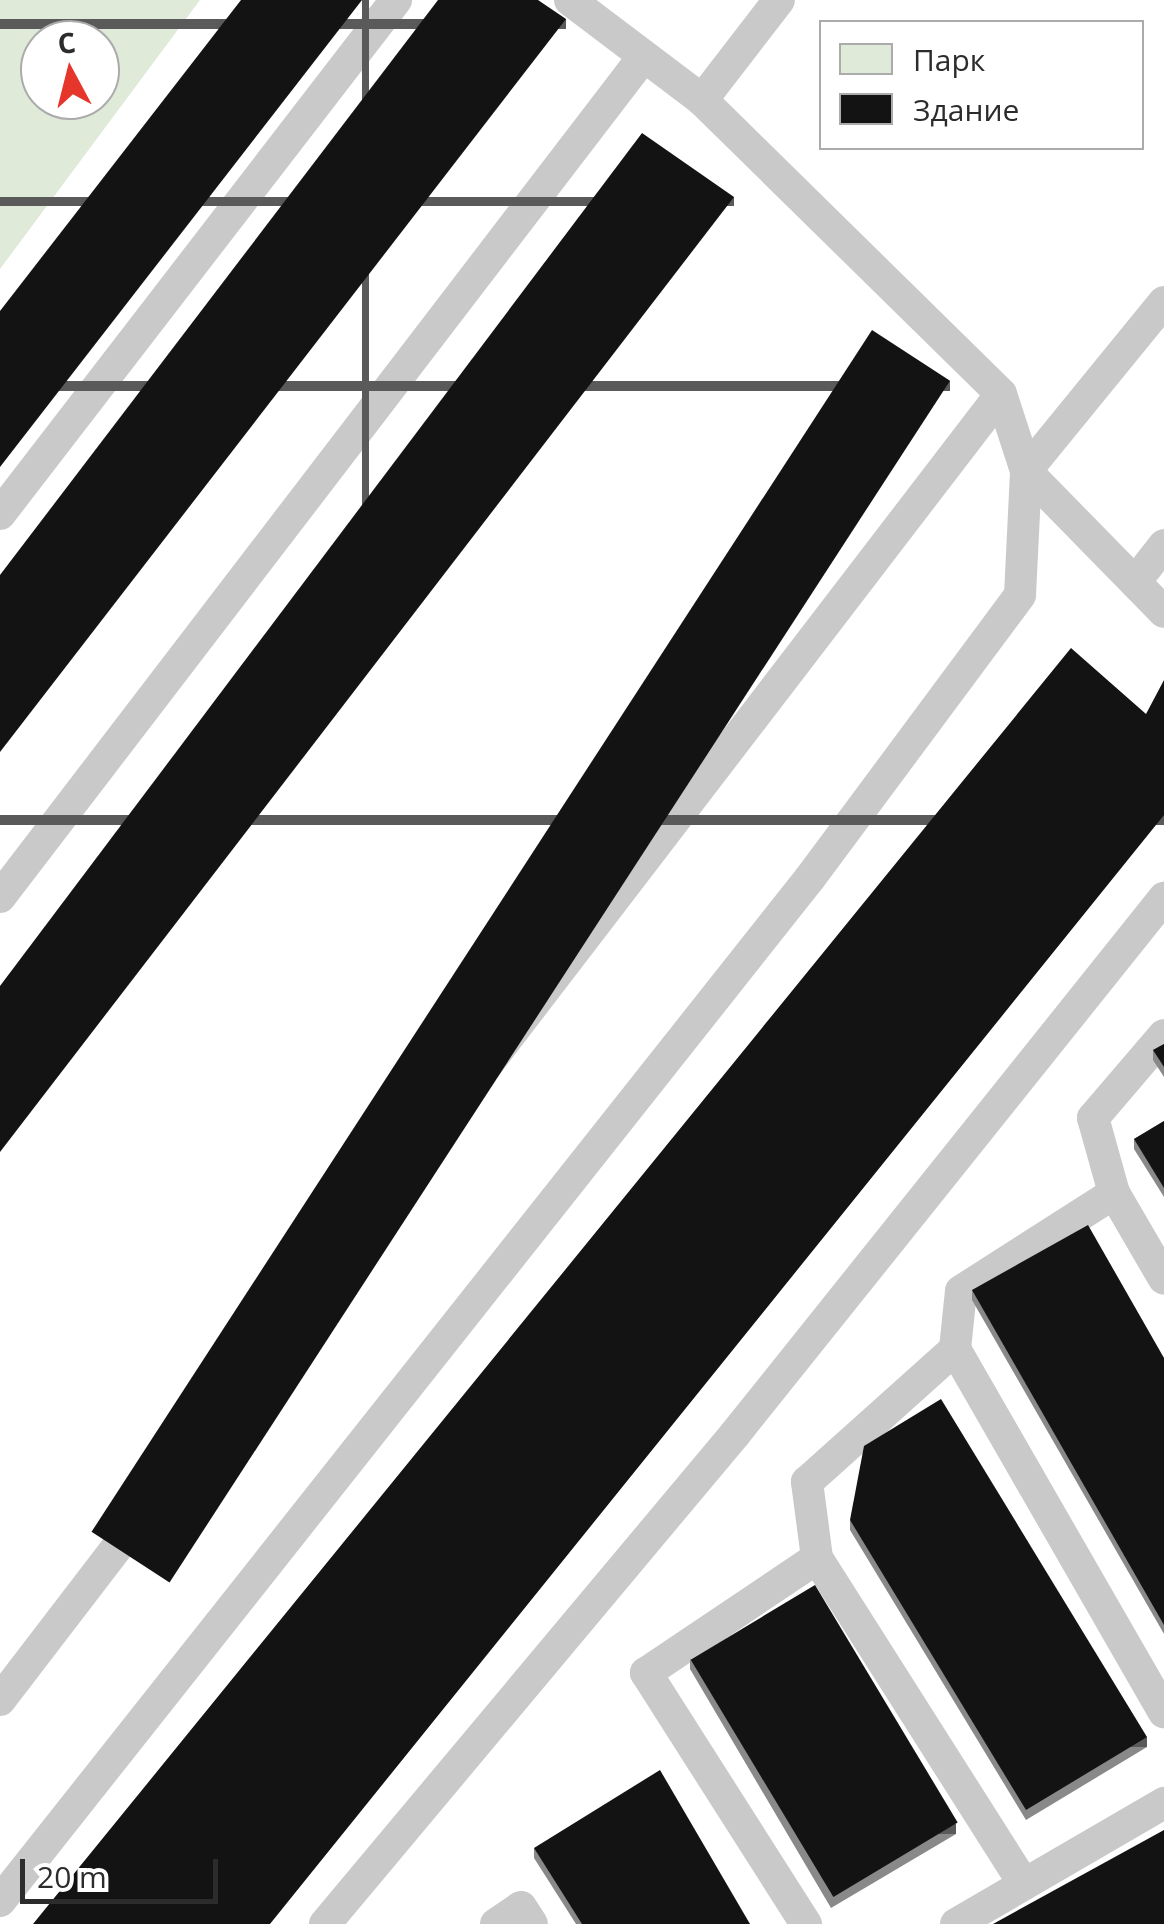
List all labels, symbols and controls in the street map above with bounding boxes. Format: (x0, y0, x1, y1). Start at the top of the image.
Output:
north arrow (20, 20, 120, 120)
legend (819, 20, 1144, 150)
text: С (55, 22, 78, 62)
text: Парк (913, 39, 985, 80)
text: Здание (913, 89, 1019, 130)
scale bar (25, 1839, 222, 1901)
text: 20 m (37, 1856, 107, 1897)

